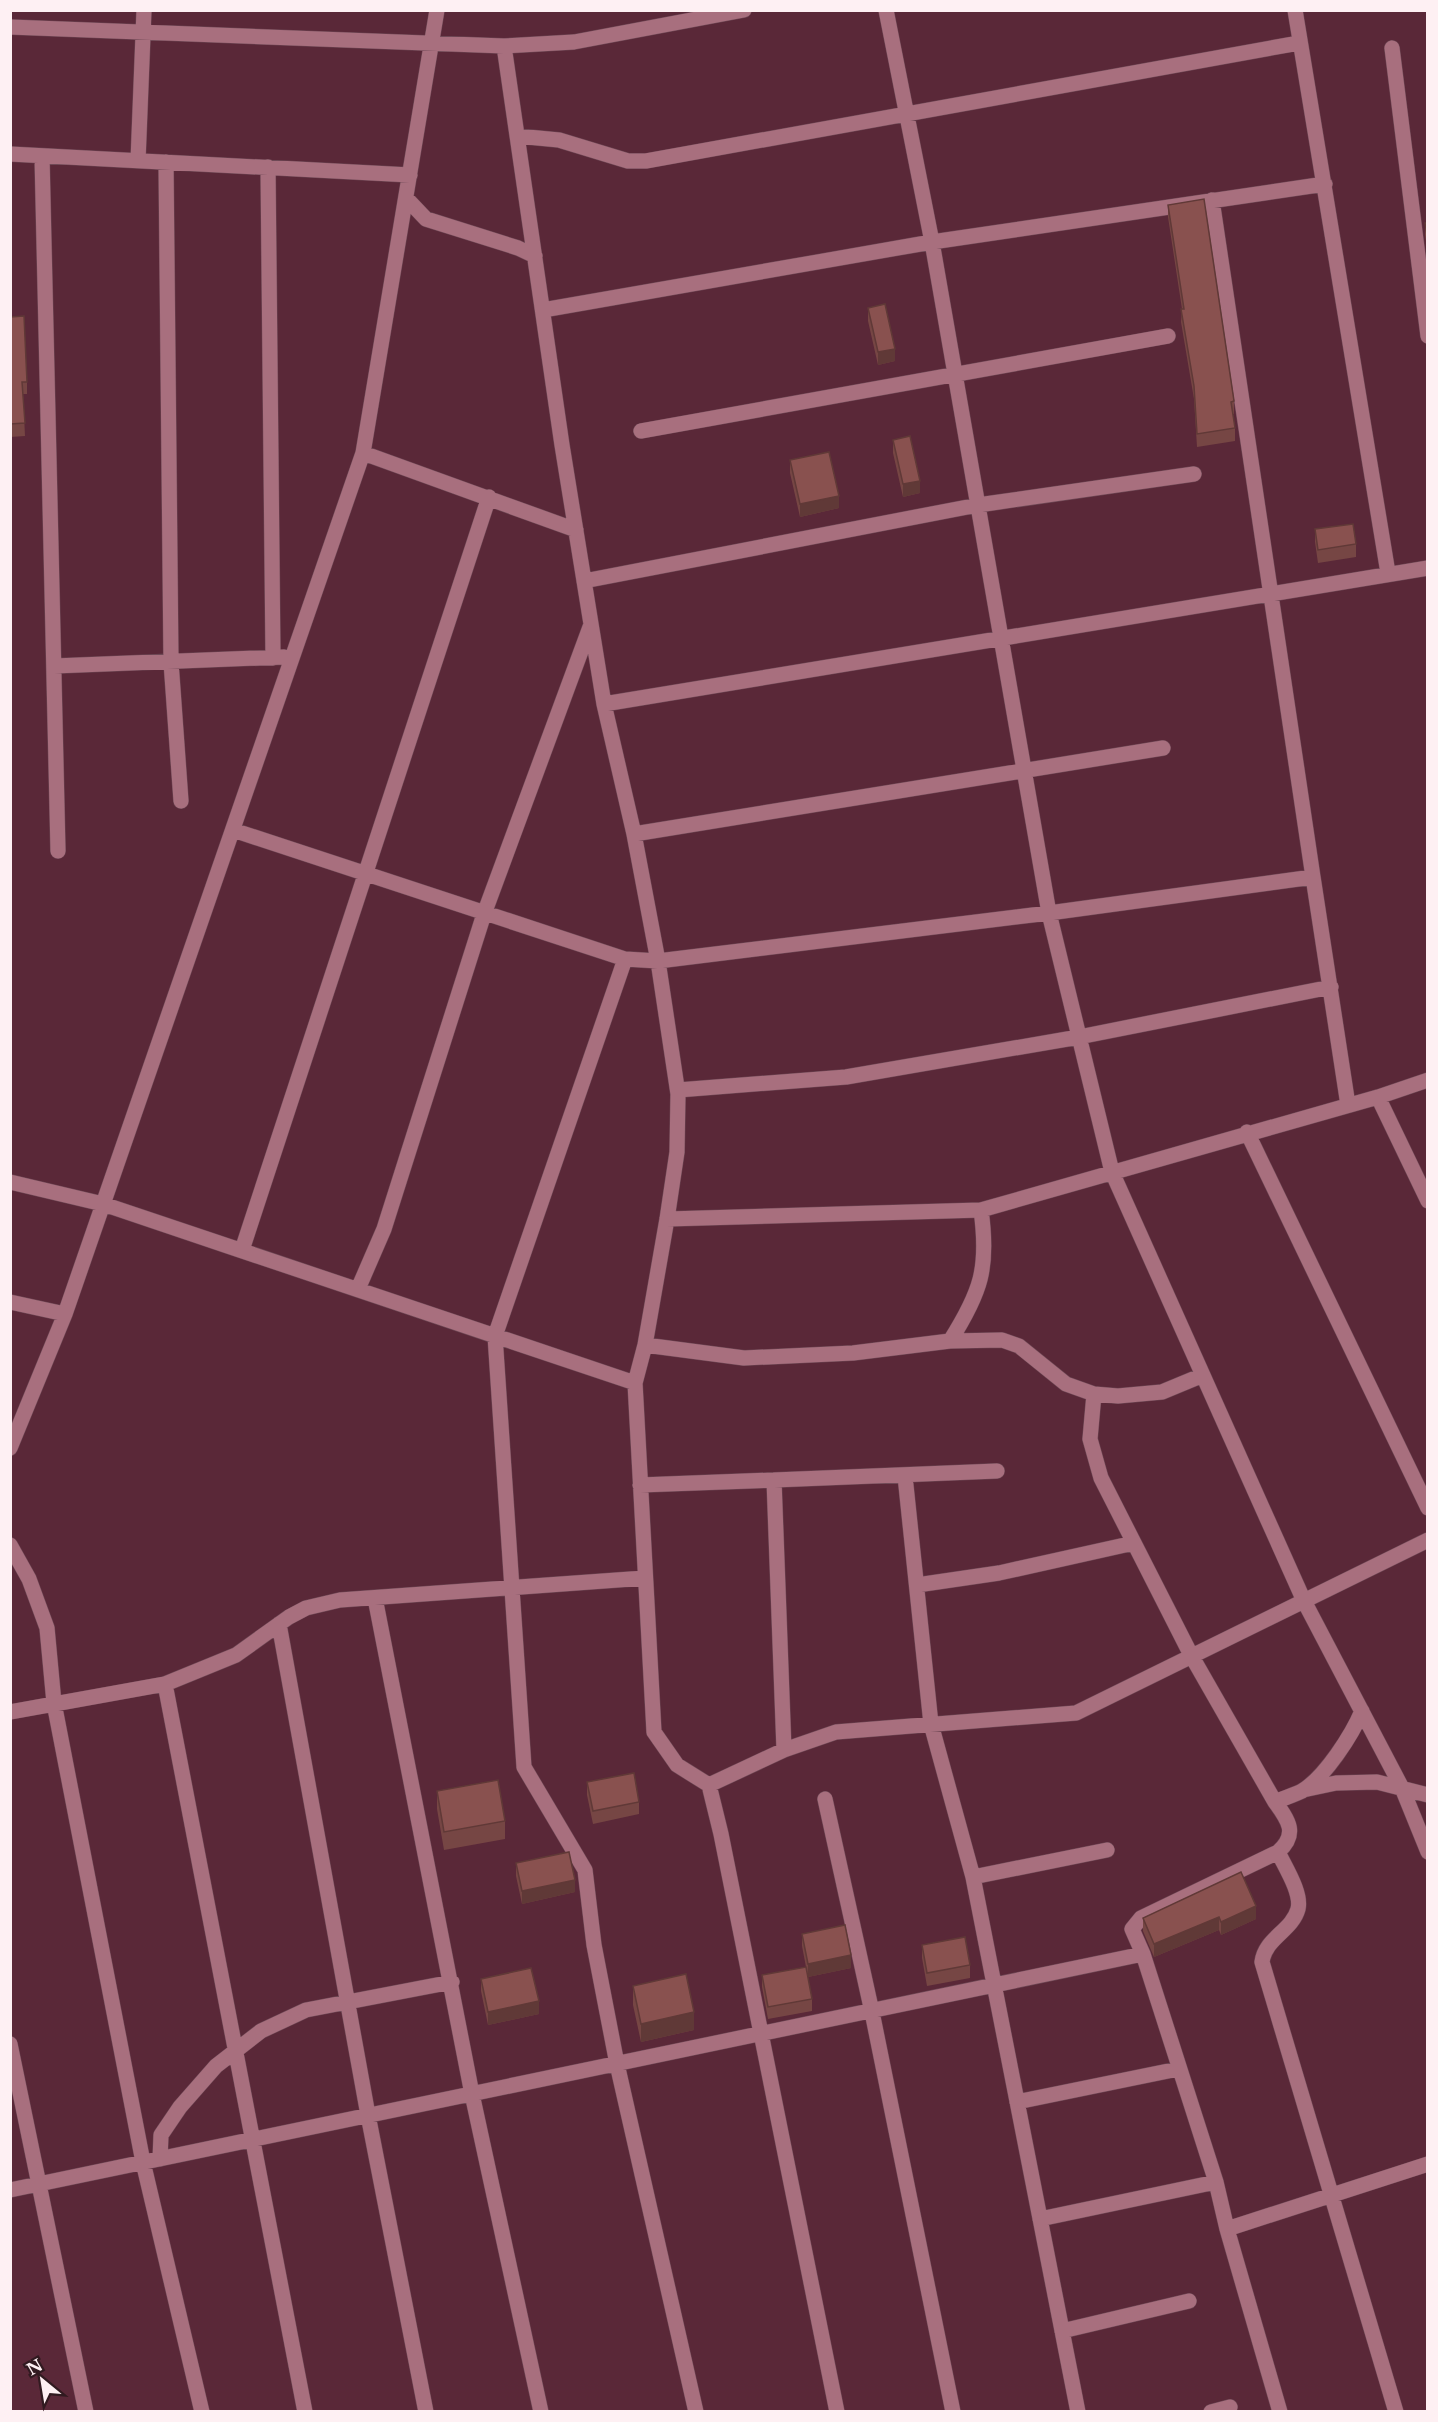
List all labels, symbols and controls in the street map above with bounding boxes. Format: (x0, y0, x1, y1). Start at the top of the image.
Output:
north arrow (12, 2350, 72, 2410)
text: N (23, 2355, 46, 2379)

